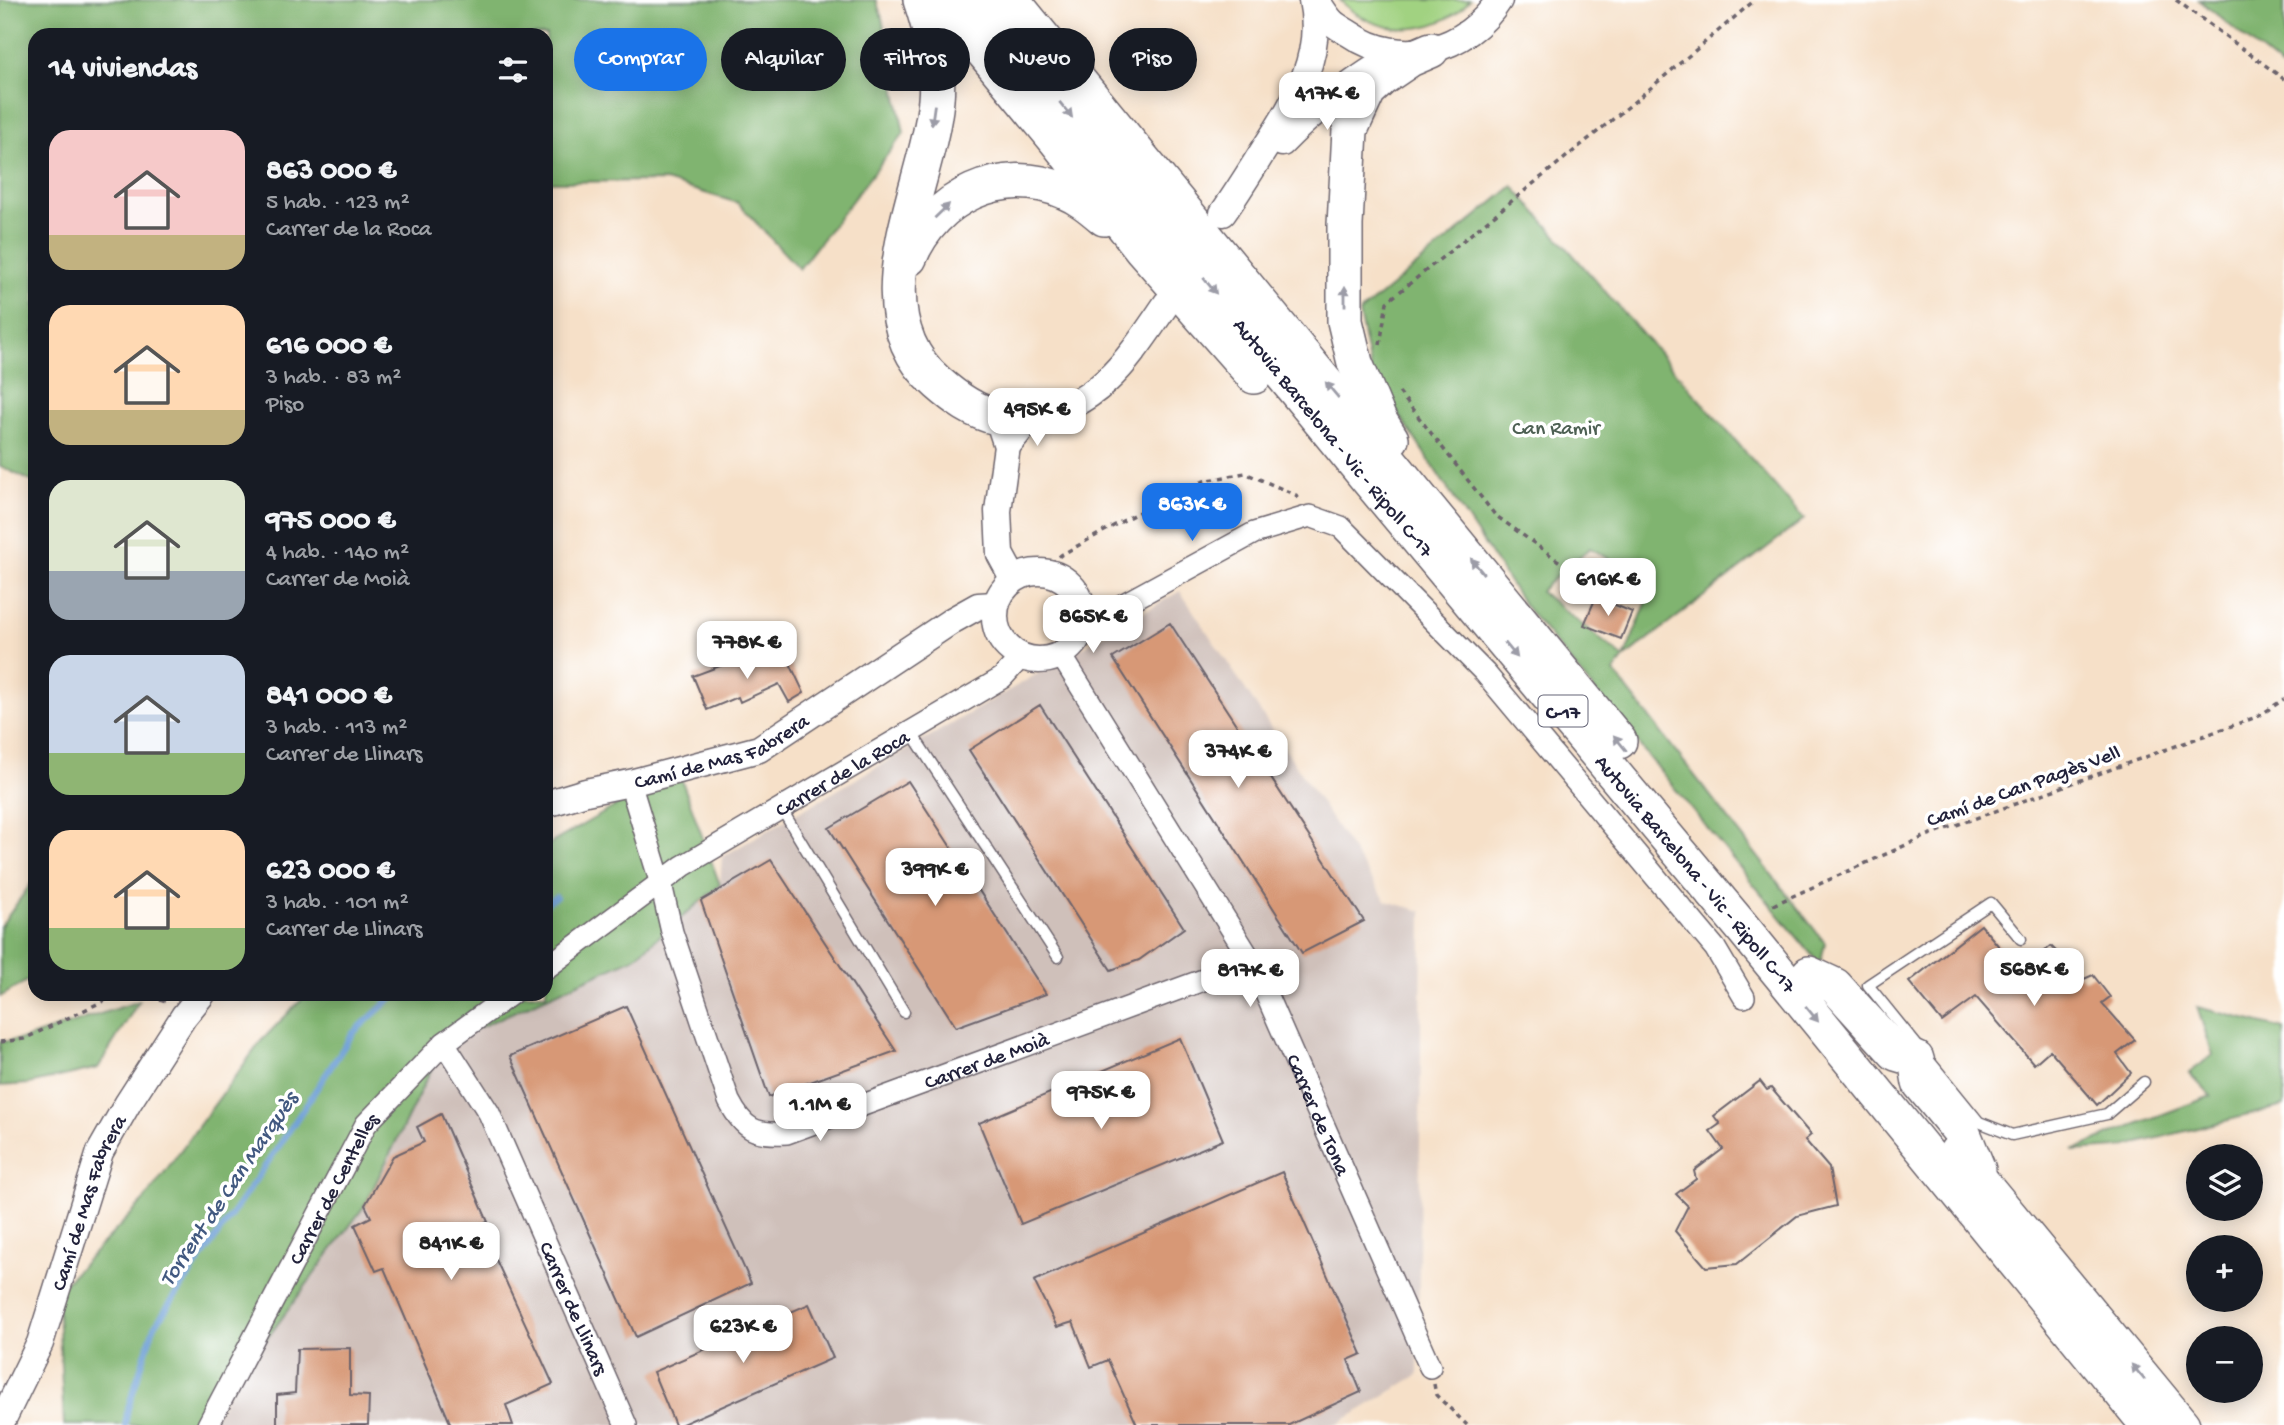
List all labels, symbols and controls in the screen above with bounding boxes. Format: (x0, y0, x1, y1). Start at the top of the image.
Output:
chip: Comprar (574, 28, 707, 91)
chip: Alquilar (721, 28, 846, 91)
chip: Filtros (860, 28, 970, 91)
chip: Nuevo (984, 28, 1095, 91)
chip: Piso (1109, 28, 1197, 91)
icon: filters (494, 51, 532, 89)
text: 14 viviendas (49, 53, 197, 88)
pin: 417K € (1270, 72, 1384, 132)
text: 417K € (1295, 81, 1359, 108)
one-way arrow (1058, 100, 1073, 118)
one-way arrow (928, 104, 939, 126)
text: 863 000 € (266, 155, 396, 190)
icon: home (105, 158, 189, 242)
text: 5 hab. · 123 m² (266, 190, 410, 217)
one-way arrow (933, 204, 950, 220)
text: Carrer de la Roca (266, 217, 432, 244)
one-way arrow (1202, 276, 1217, 294)
one-way arrow (1339, 285, 1351, 307)
street label: Autovia Barcelona - Vic - Ripoll C-17 (1226, 315, 1438, 565)
text: 616 000 € (266, 330, 392, 365)
icon: home (105, 333, 189, 417)
text: 3 hab. · 83 m² (266, 365, 401, 392)
one-way arrow (1325, 382, 1340, 399)
pin: 495K € (980, 388, 1094, 448)
text: Piso (266, 392, 304, 419)
text: 495K € (1004, 397, 1070, 424)
park label: Can Ramir (1512, 418, 1601, 443)
pin: 863K € (1135, 484, 1249, 543)
text: 863K € (1158, 492, 1226, 519)
text: 975 000 € (266, 505, 396, 540)
icon: home (105, 508, 189, 592)
text: 4 hab. · 140 m² (266, 540, 409, 567)
one-way arrow (1469, 558, 1484, 576)
pin: 616K € (1551, 558, 1665, 618)
text: Carrer de Moià (266, 567, 409, 594)
text: 616K € (1576, 567, 1640, 594)
pin: 865K € (1036, 596, 1150, 655)
text: 865K € (1059, 604, 1127, 631)
pin: 778K € (690, 622, 804, 681)
text: 778K € (713, 630, 781, 657)
one-way arrow (1503, 641, 1518, 658)
text: 841 000 € (266, 680, 392, 715)
icon: home (105, 683, 189, 767)
road number: C-17 (1538, 696, 1588, 726)
street label: Camí de Mas Fabrera (632, 709, 816, 797)
text: 3 hab. · 113 m² (266, 715, 407, 742)
street label: Carrer de la Roca (772, 726, 916, 825)
pin: 374K € (1181, 730, 1295, 790)
one-way arrow (1613, 734, 1628, 752)
text: 374K € (1205, 739, 1271, 766)
text: Carrer de Llinars (266, 742, 423, 769)
street label: Camí de Can Pagès Vell (1924, 742, 2124, 835)
street label: Autovia Barcelona - Vic - Ripoll C-17 (1588, 751, 1800, 1000)
pin: 399K € (878, 848, 992, 908)
text: 623 000 € (266, 855, 395, 890)
text: 399K € (902, 857, 968, 884)
icon: home (105, 858, 189, 942)
text: 3 hab. · 101 m² (266, 890, 409, 917)
text: Carrer de Llinars (266, 917, 423, 944)
pin: 568K € (1977, 948, 2091, 1008)
pin: 817K € (1193, 950, 1307, 1009)
text: 568K € (2000, 957, 2068, 984)
text: 817K € (1217, 958, 1283, 985)
one-way arrow (1804, 1005, 1819, 1022)
street label: Carrer de Moià (922, 1028, 1055, 1097)
street label: Carrer de Tona (1278, 1051, 1354, 1182)
pin: 975K € (1044, 1072, 1158, 1131)
text: 975K € (1067, 1080, 1135, 1107)
pin: 1.1M € (763, 1084, 877, 1143)
water label: Torrent de Can Marquès (155, 1085, 306, 1292)
text: 1.1M € (790, 1092, 850, 1119)
street label: Carrer de Centelles (285, 1108, 387, 1270)
street label: Camí de Mas Fabrera (48, 1110, 135, 1294)
map controls (2186, 1144, 2263, 1403)
button: layers (2186, 1144, 2263, 1221)
pin: 841K € (394, 1222, 508, 1282)
text: 841K € (419, 1231, 483, 1258)
button: + (2186, 1235, 2263, 1312)
street label: Carrer de Llinars (531, 1239, 612, 1381)
pin: 623K € (686, 1306, 800, 1365)
text: 623K € (710, 1314, 776, 1341)
button: − (2186, 1326, 2263, 1403)
one-way arrow (2131, 1364, 2146, 1382)

